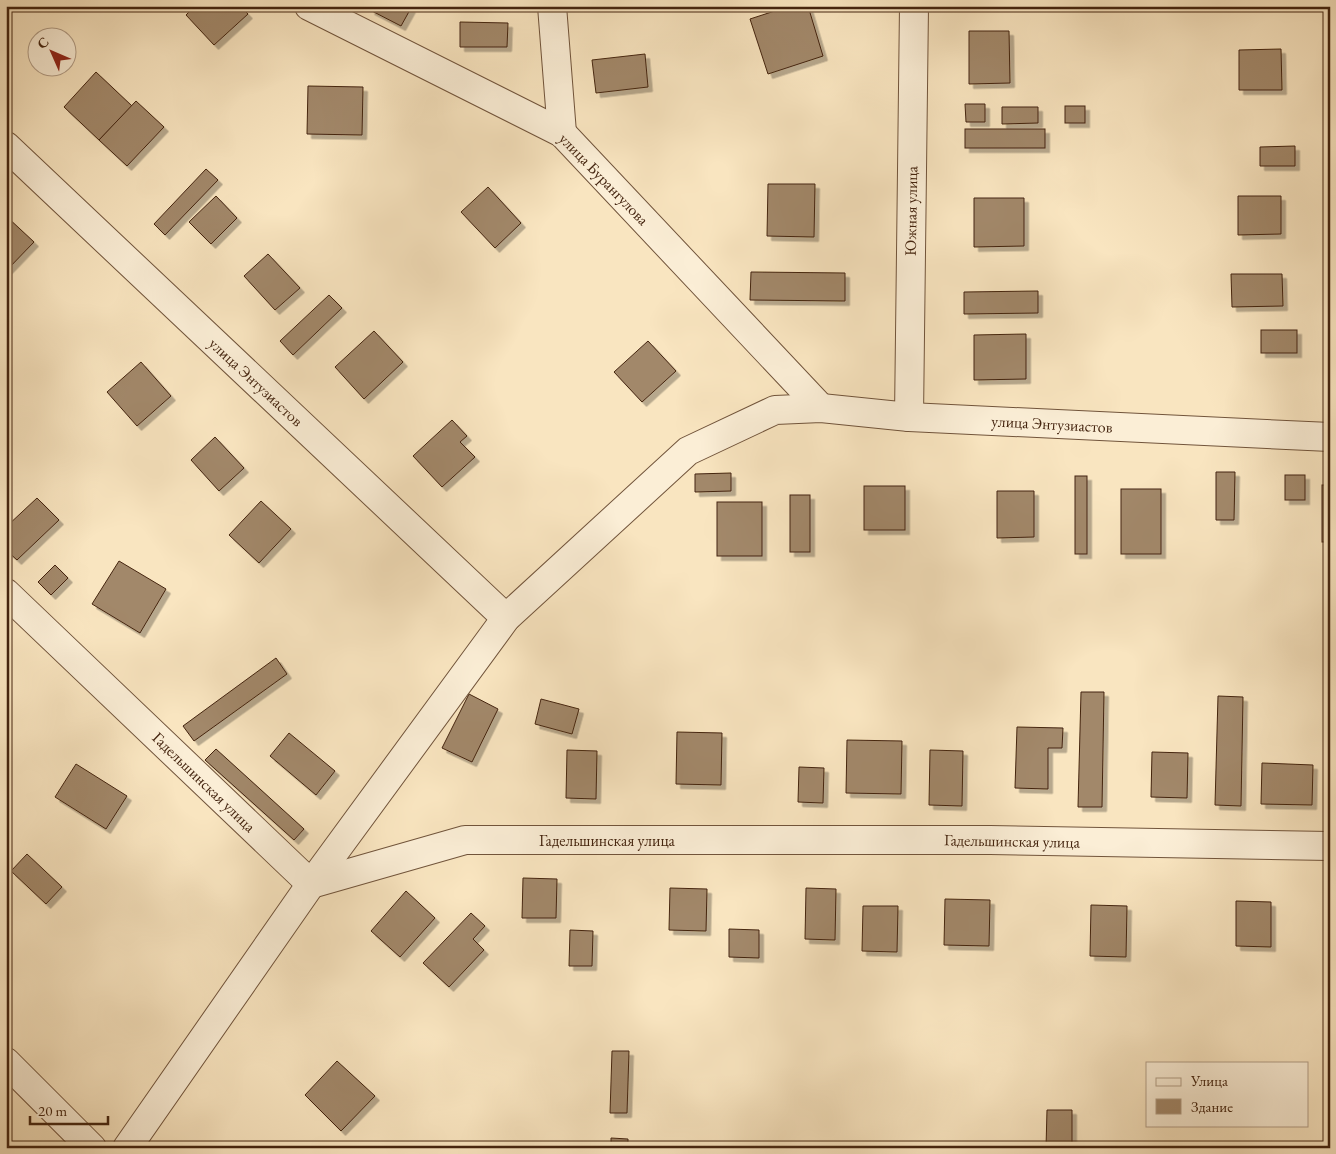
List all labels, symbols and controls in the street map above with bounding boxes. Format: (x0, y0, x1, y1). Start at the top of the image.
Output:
north arrow (28, 28, 78, 78)
text: С (33, 33, 53, 53)
street label: улица Бурангулова (555, 128, 654, 230)
street label: Южная улица (900, 165, 922, 256)
street label: улица Энтузиастов (204, 333, 308, 431)
street label: улица Энтузиастов (991, 410, 1113, 438)
street label: Гадельшинская улица (148, 727, 261, 837)
street label: Гадельшинская улица (944, 829, 1081, 853)
street label: Гадельшинская улица (539, 830, 676, 851)
legend (1146, 1062, 1308, 1126)
text: Улица (1190, 1071, 1228, 1090)
scale bar (30, 1094, 108, 1126)
text: Здание (1191, 1097, 1233, 1116)
text: 20 m (38, 1101, 67, 1120)

